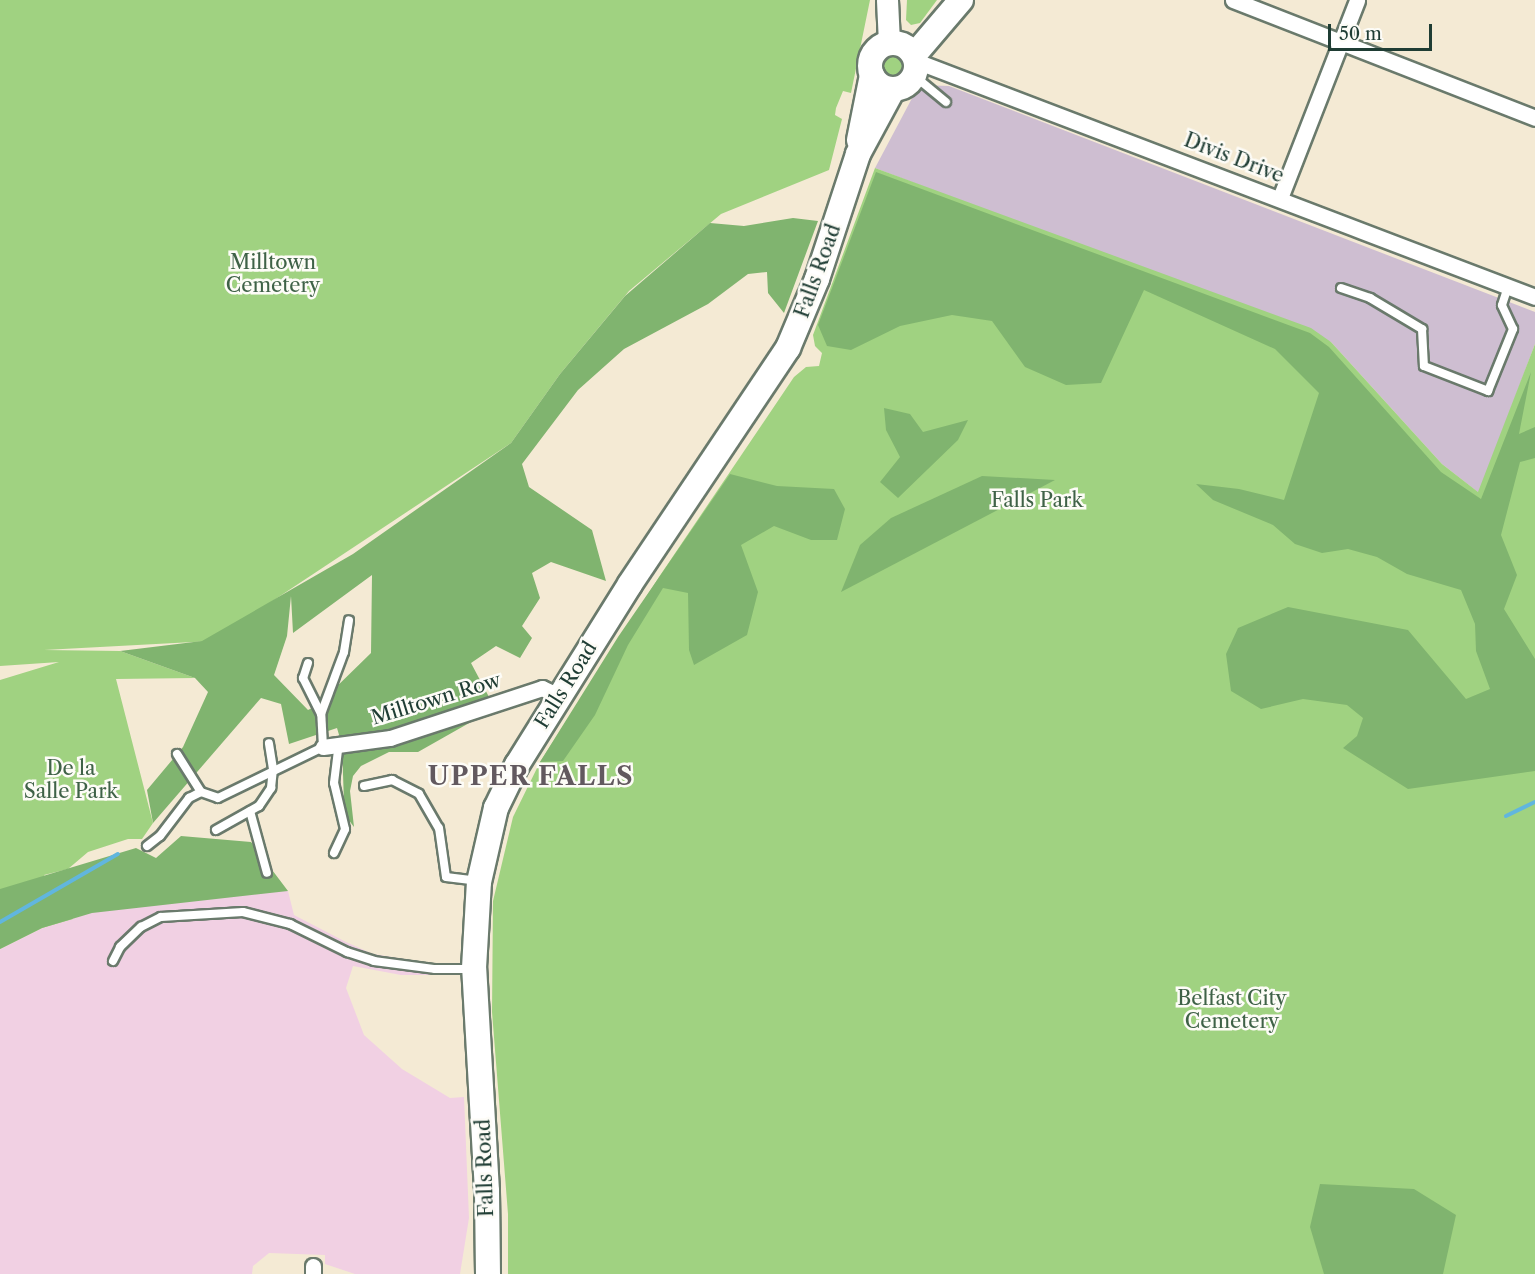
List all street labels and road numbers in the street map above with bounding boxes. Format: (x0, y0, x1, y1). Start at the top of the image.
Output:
street label: Divis Drive (1181, 128, 1287, 188)
street label: Falls Road (790, 221, 846, 321)
street label: Falls Road (530, 637, 602, 733)
street label: Milltown Row (368, 668, 504, 730)
street label: Falls Road (471, 1119, 499, 1217)

